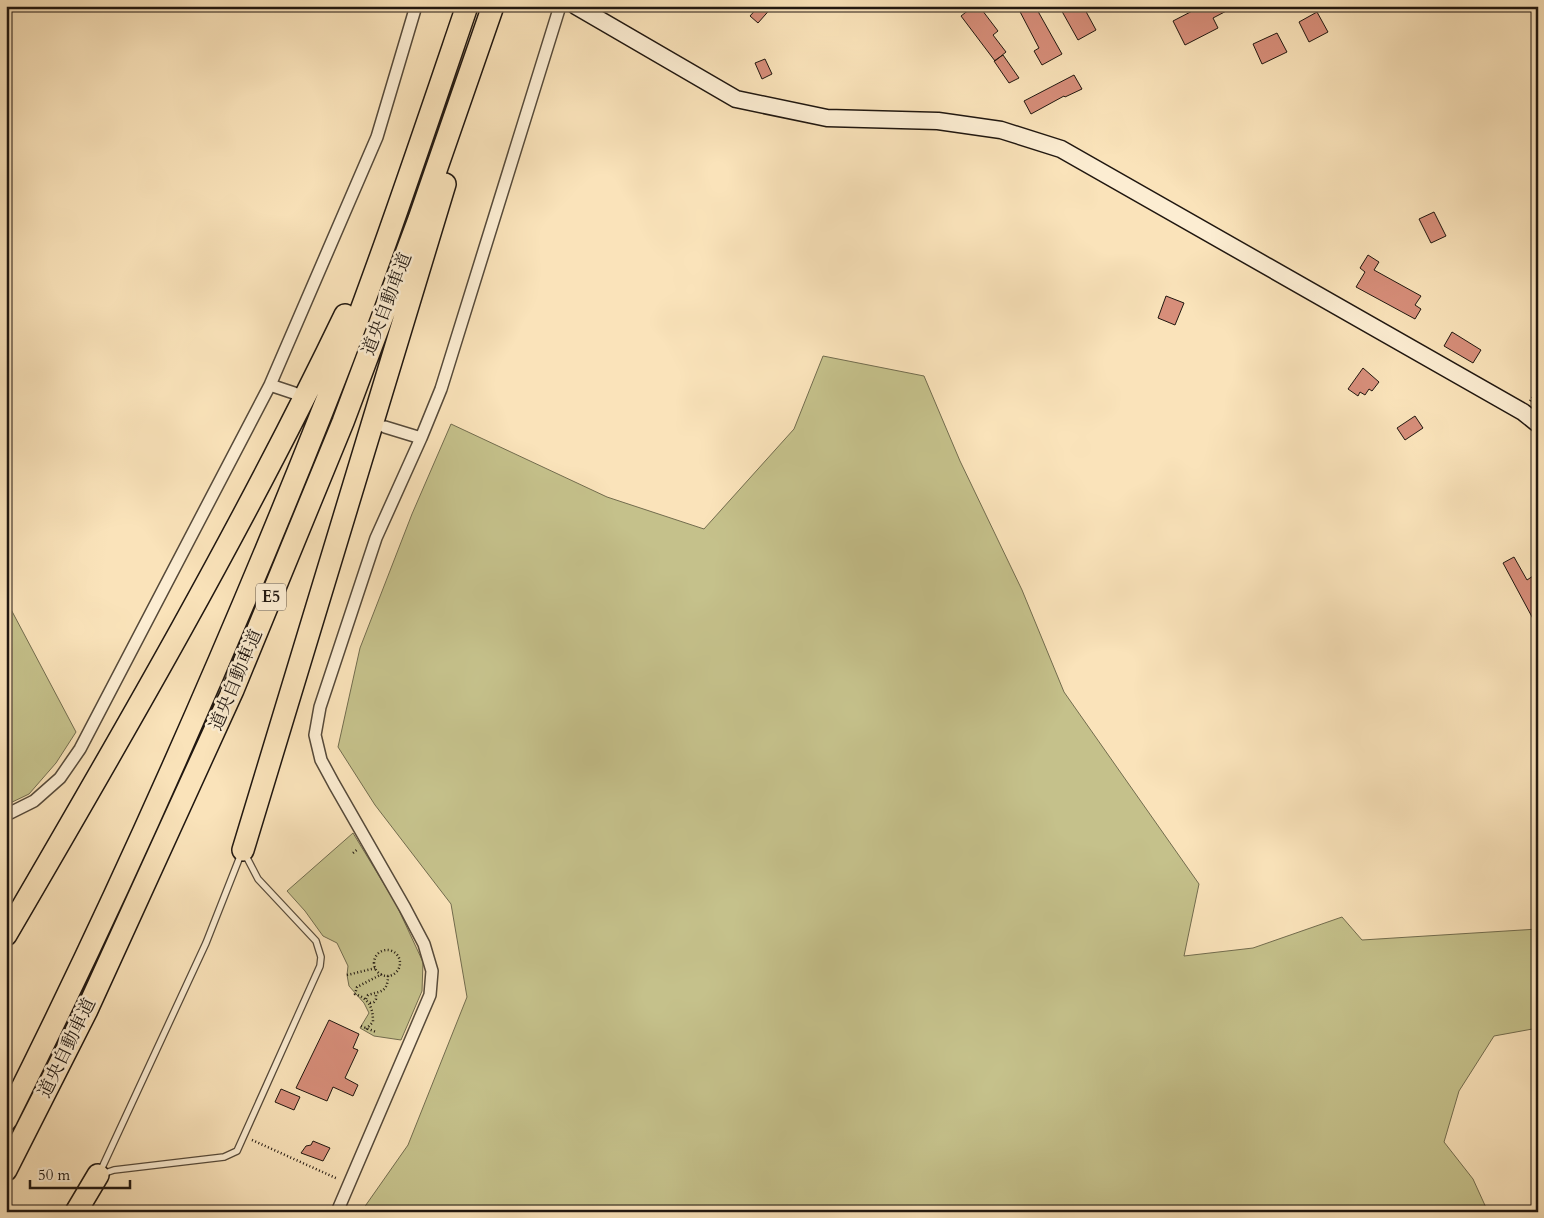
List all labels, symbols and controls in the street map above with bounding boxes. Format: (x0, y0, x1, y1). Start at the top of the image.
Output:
street label: 道央自動車道 (356, 249, 418, 359)
road number: E5 (256, 584, 286, 610)
street label: 道央自動車道 (203, 625, 269, 735)
street label: 道央自動車道 (32, 994, 102, 1102)
scale bar (30, 1158, 130, 1190)
text: 50 m (38, 1165, 70, 1185)

